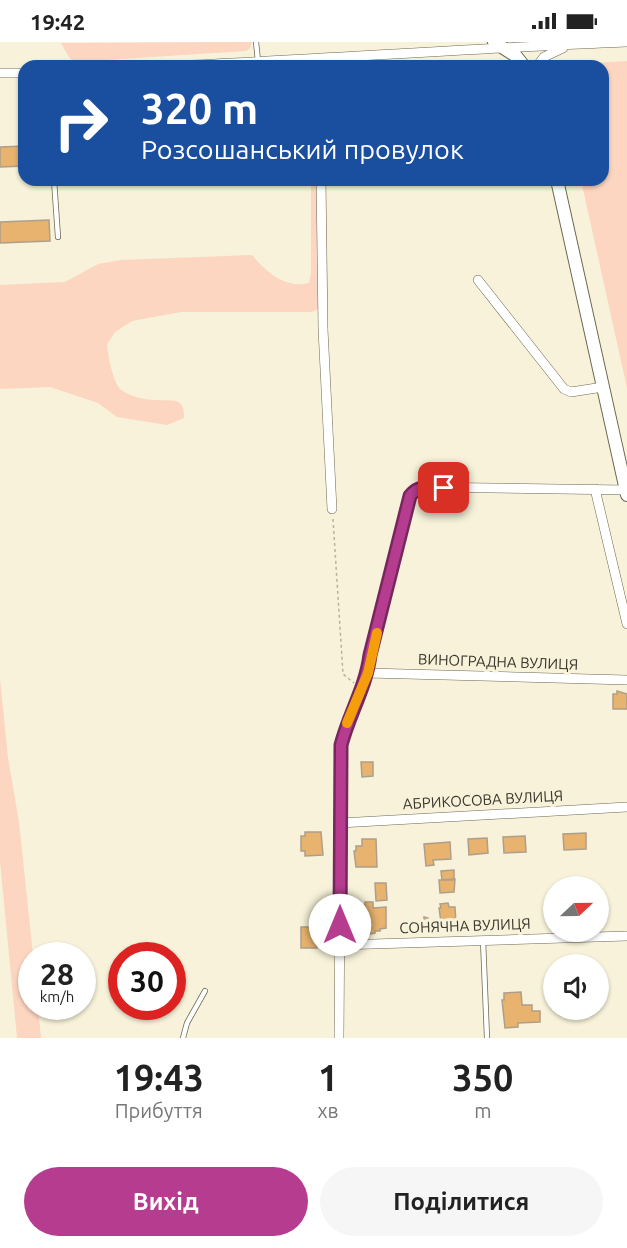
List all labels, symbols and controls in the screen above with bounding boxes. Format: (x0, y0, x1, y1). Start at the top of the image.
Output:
text: 19:42 (30, 9, 85, 34)
icon: right (42, 84, 120, 162)
text: 320 m (141, 85, 258, 132)
text: Розсошанський провулок (141, 134, 464, 164)
pin (418, 462, 469, 513)
icon: arrive (427, 471, 460, 504)
street label: ВИНОГРАДНА ВУЛИЦЯ (418, 650, 578, 673)
street label: АБРИКОСОВА ВУЛИЦЯ (402, 787, 564, 812)
north arrow (543, 876, 609, 942)
map controls (543, 876, 609, 1020)
position arrow (308, 893, 372, 957)
street label: СОНЯЧНА ВУЛИЦЯ (399, 915, 531, 936)
speed limit sign: 30 (108, 942, 186, 1020)
button: sound (543, 954, 609, 1020)
text: 28 (40, 957, 74, 991)
text: km/h (40, 988, 74, 1005)
text: 19:43 (114, 1057, 204, 1098)
text: 1 (318, 1057, 338, 1098)
text: 350 (452, 1057, 513, 1098)
text: Прибуття (115, 1099, 203, 1122)
text: хв (317, 1099, 339, 1122)
text: m (474, 1099, 491, 1122)
button: Вихід (24, 1167, 308, 1236)
button: Поділитися (320, 1167, 603, 1236)

